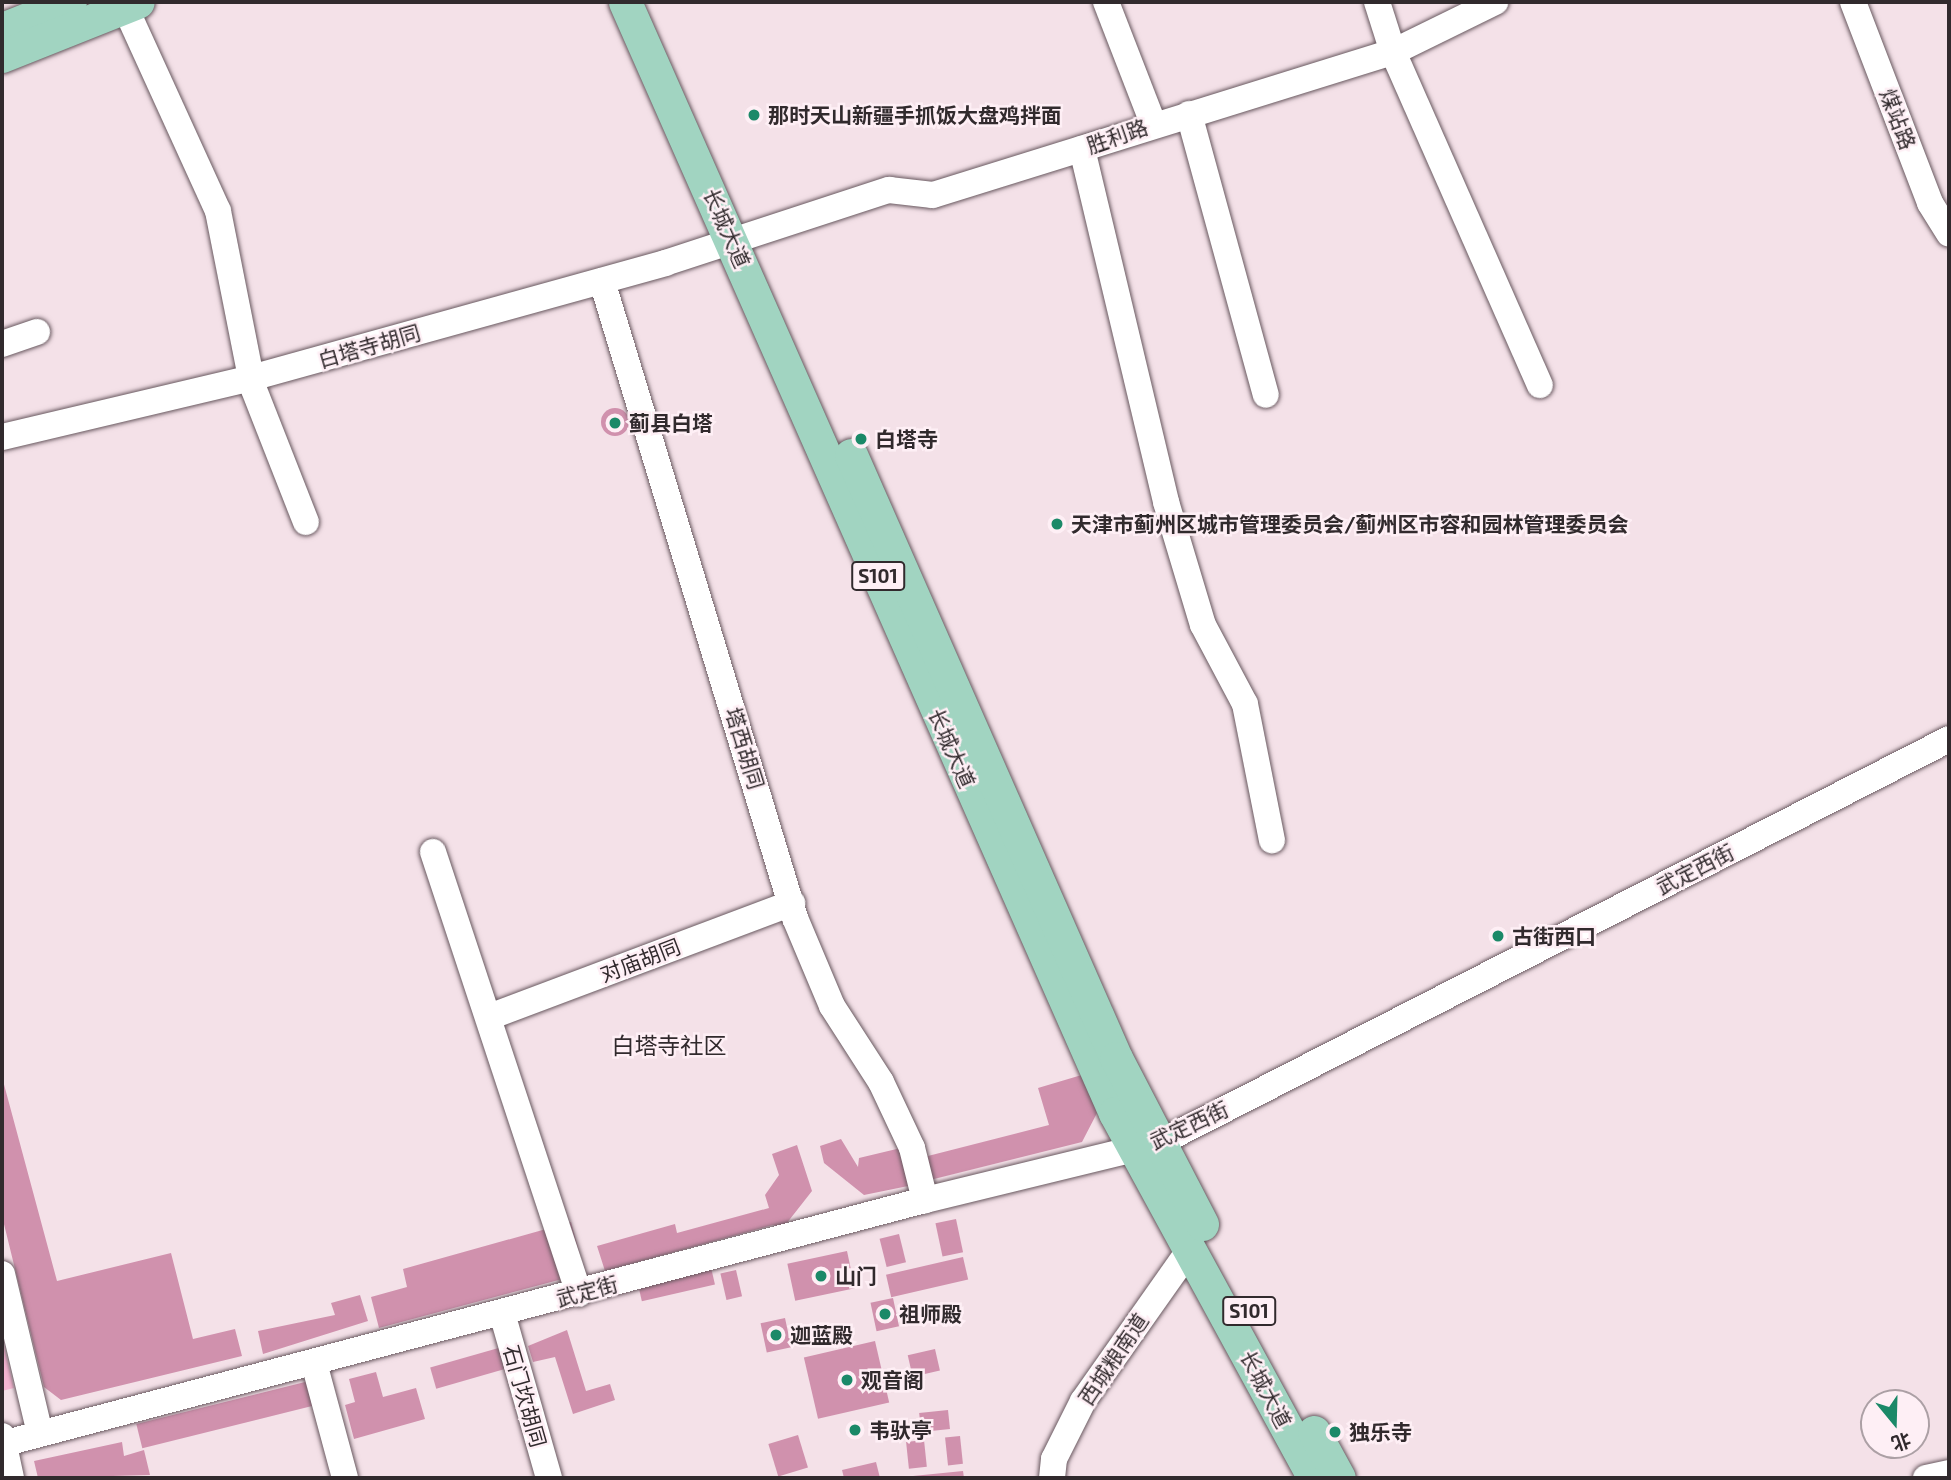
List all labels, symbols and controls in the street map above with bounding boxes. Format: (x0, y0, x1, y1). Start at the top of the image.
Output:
street label: 煤站路 (1875, 85, 1921, 153)
place label: 那时天山新疆手抓饭大盘鸡拌面 (768, 102, 1062, 128)
marker: 那时天山新疆手抓饭大盘鸡拌面 (746, 107, 762, 123)
street label: 胜利路 (1083, 114, 1151, 158)
street label: 长城大道 (698, 185, 756, 271)
street label: 白塔寺胡同 (315, 319, 423, 373)
place label: 蓟县白塔 (629, 410, 713, 436)
marker: 蓟县白塔 (607, 415, 623, 431)
place label: 白塔寺 (875, 426, 938, 452)
marker: 白塔寺 (853, 431, 869, 447)
place label: 天津市蓟州区城市管理委员会/蓟州区市容和园林管理委员会 (1071, 511, 1629, 537)
marker: 天津市蓟州区城市管理委员会/蓟州区市容和园林管理委员会 (1049, 516, 1065, 532)
road number: S101 (850, 561, 906, 592)
street label: 塔西胡同 (721, 704, 769, 792)
street label: 长城大道 (923, 705, 981, 791)
street label: 武定西街 (1652, 839, 1738, 899)
place label: 古街西口 (1512, 923, 1596, 949)
marker: 古街西口 (1490, 928, 1506, 944)
street label: 对庙胡同 (596, 933, 684, 987)
district label: 白塔寺社区 (612, 1031, 726, 1059)
street label: 武定西街 (1146, 1096, 1232, 1154)
place label: 山门 (835, 1263, 877, 1289)
marker: 山门 (813, 1268, 829, 1284)
street label: 武定街 (553, 1271, 621, 1311)
road number: S101 (1221, 1296, 1277, 1326)
place label: 祖师殿 (899, 1301, 962, 1327)
marker: 祖师殿 (877, 1306, 893, 1322)
street label: 西城粮南道 (1073, 1308, 1153, 1410)
place label: 迦蓝殿 (790, 1322, 853, 1348)
marker: 迦蓝殿 (768, 1327, 784, 1343)
street label: 石门坎胡同 (498, 1342, 552, 1450)
street label: 长城大道 (1235, 1346, 1297, 1432)
place label: 观音阁 (861, 1367, 924, 1393)
marker: 观音阁 (839, 1372, 855, 1388)
north arrow (1860, 1389, 1930, 1459)
place label: 韦驮亭 (869, 1417, 932, 1443)
place label: 独乐寺 (1349, 1419, 1412, 1445)
marker: 韦驮亭 (847, 1422, 863, 1438)
marker: 独乐寺 (1327, 1424, 1343, 1440)
text: 北 (1889, 1428, 1914, 1456)

